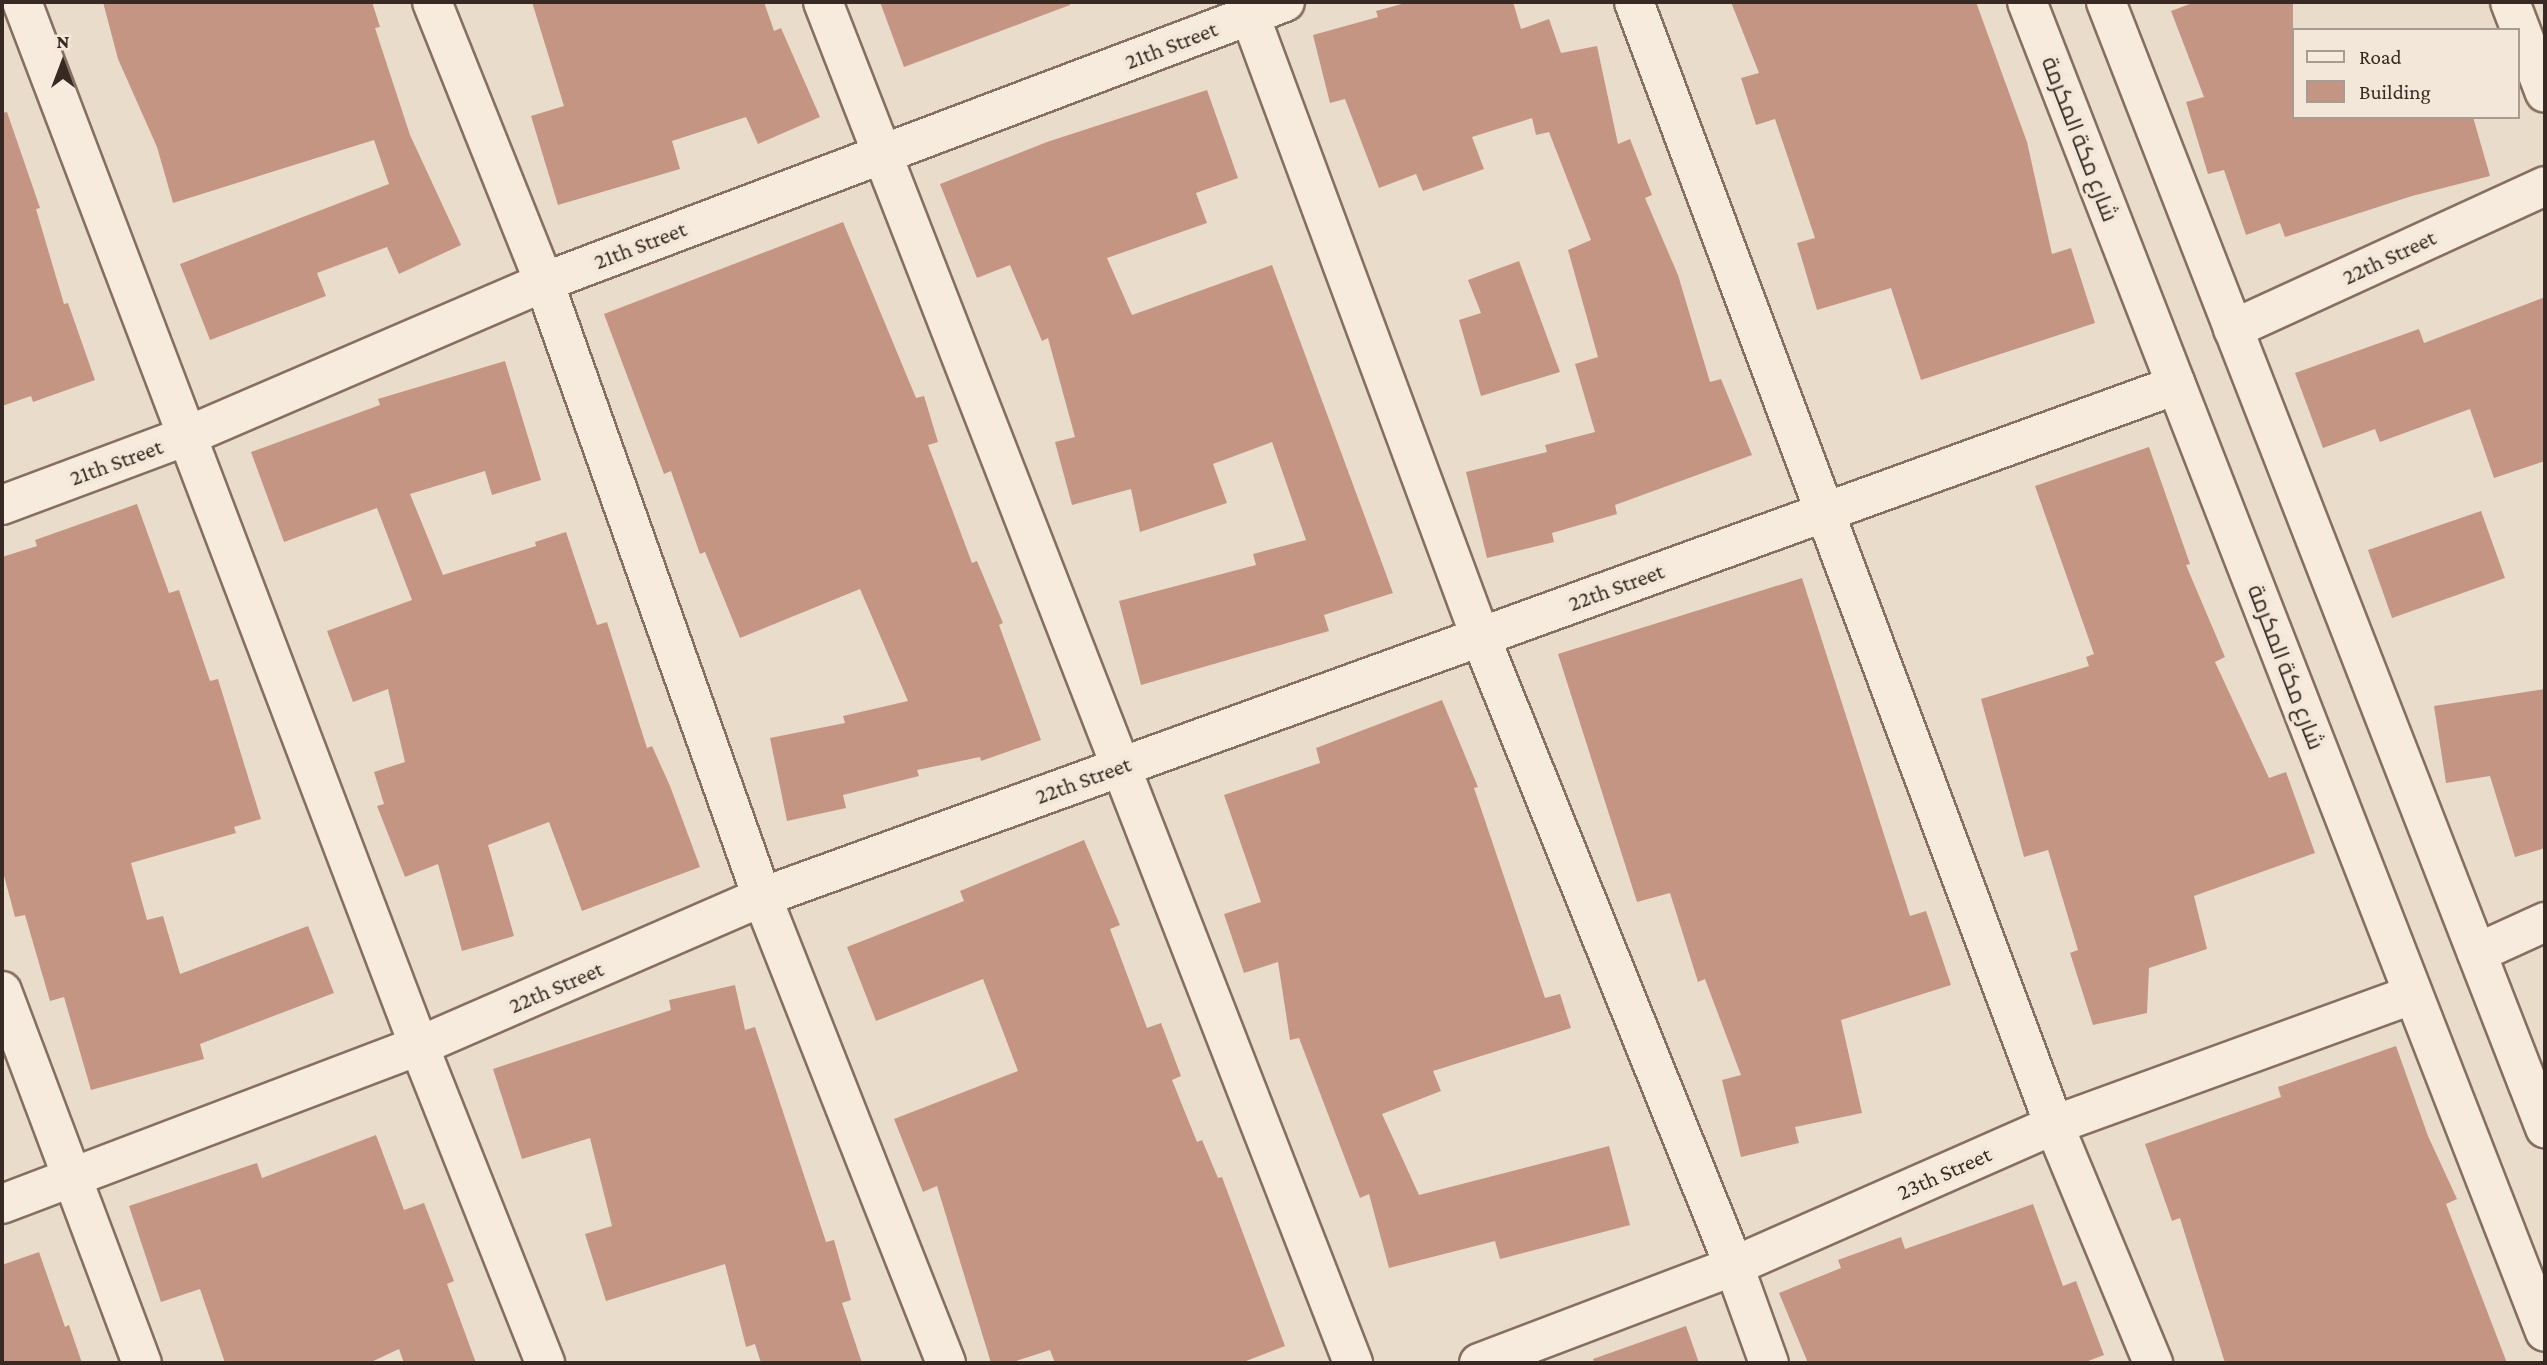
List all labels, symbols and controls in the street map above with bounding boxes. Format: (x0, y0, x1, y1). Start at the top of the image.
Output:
street label: 21th Street (1121, 15, 1221, 75)
north arrow (28, 28, 98, 98)
legend (2292, 28, 2519, 119)
text: N (57, 31, 69, 52)
text: Road (2359, 45, 2402, 69)
street label: شارع مكة المكرمة (2036, 53, 2124, 225)
text: Building (2359, 80, 2431, 104)
street label: 21th Street (590, 215, 690, 275)
street label: 22th Street (2338, 223, 2440, 291)
street label: 21th Street (66, 432, 166, 492)
street label: 22th Street (1564, 557, 1668, 617)
street label: شارع مكة المكرمة (2242, 581, 2330, 753)
street label: 22th Street (1031, 750, 1135, 810)
street label: 22th Street (505, 955, 607, 1019)
street label: 23th Street (1893, 1140, 1995, 1206)

